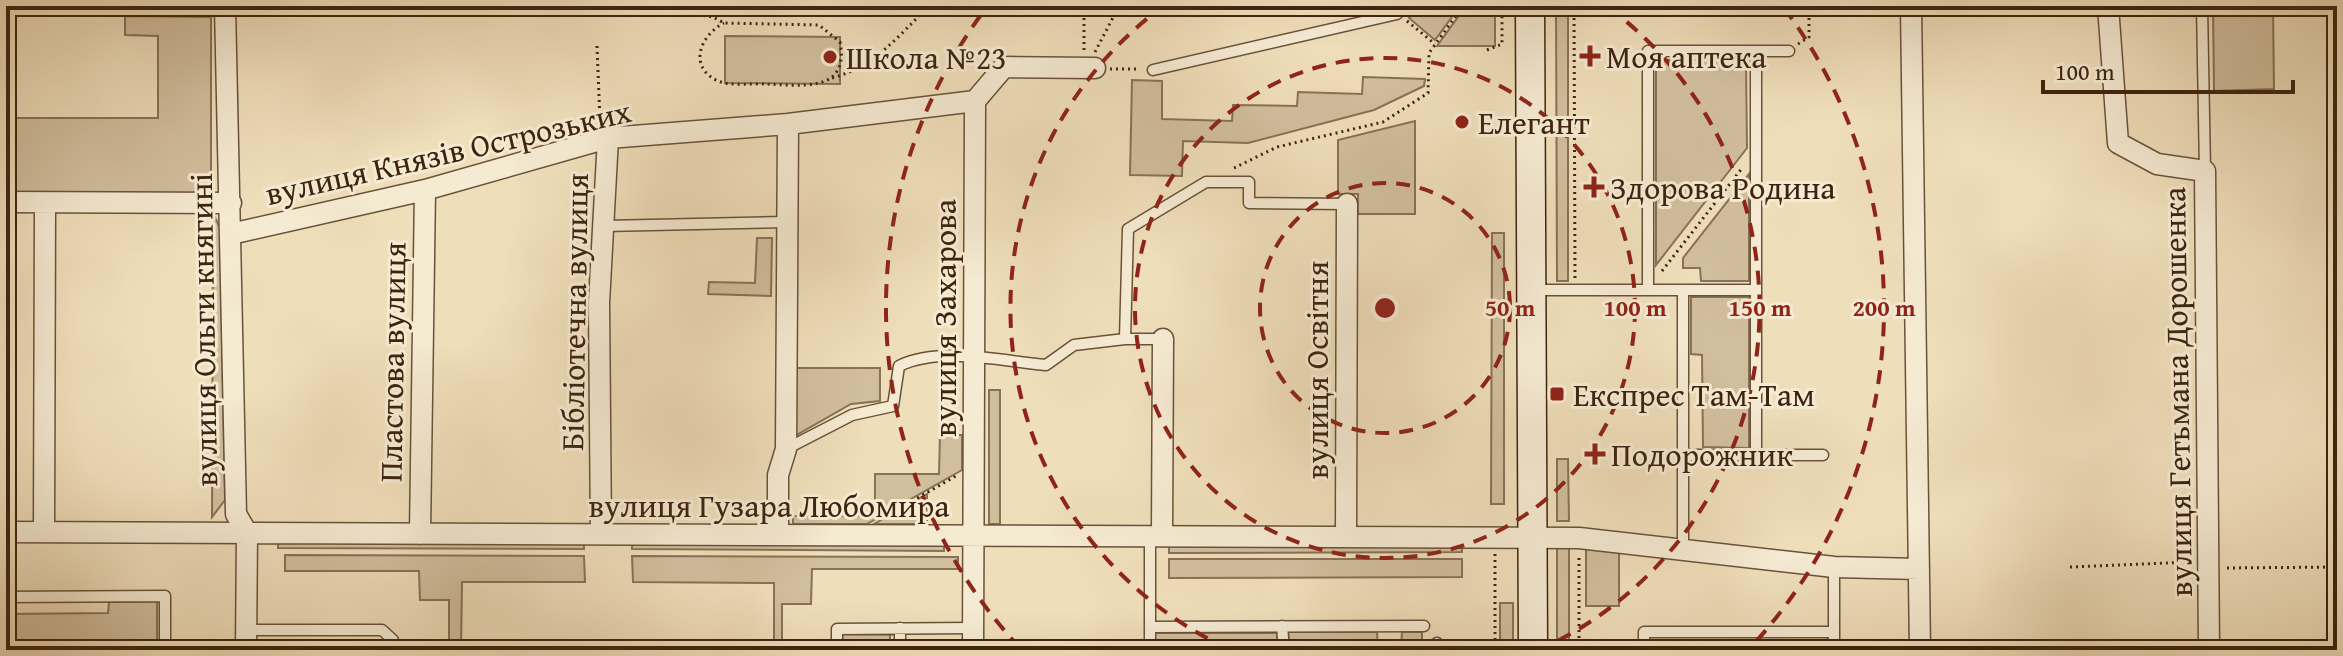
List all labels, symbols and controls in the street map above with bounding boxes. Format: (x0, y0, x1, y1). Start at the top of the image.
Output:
place label: Моя аптека (1606, 33, 1767, 80)
place label: Школа №23 (846, 34, 1007, 81)
scale bar (2043, 44, 2293, 94)
marker: Моя аптека (1581, 47, 1599, 65)
marker: Школа №23 (821, 48, 839, 66)
text: 100 m (2055, 54, 2115, 89)
street label: вулиця Князів Острозьких (261, 87, 636, 217)
place label: Елегант (1478, 99, 1590, 146)
marker: Елегант (1453, 113, 1471, 131)
place label: Здорова Родина (1610, 164, 1836, 211)
street label: вулиця Ольги княгині (177, 173, 229, 487)
street label: Бібліотечна вулиця (548, 173, 600, 451)
marker: Здорова Родина (1585, 178, 1603, 196)
street label: вулиця Гетьмана Дорошенка (2150, 186, 2204, 597)
street label: вулиця Захарова (921, 198, 968, 437)
street label: Пластова вулиця (366, 241, 418, 483)
street label: вулиця Освітня (1293, 261, 1340, 479)
text: 50 m (1485, 290, 1536, 325)
text: 100 m (1603, 290, 1667, 325)
text: 150 m (1728, 290, 1792, 325)
text: 200 m (1852, 290, 1916, 325)
centre of rings (1371, 294, 1399, 322)
place label: Експрес Там-Там (1573, 371, 1815, 418)
marker: Експрес Там-Там (1548, 385, 1566, 403)
place label: Подорожник (1611, 431, 1793, 478)
marker: Подорожник (1586, 445, 1604, 463)
street label: вулиця Гузара Любомира (588, 482, 950, 529)

